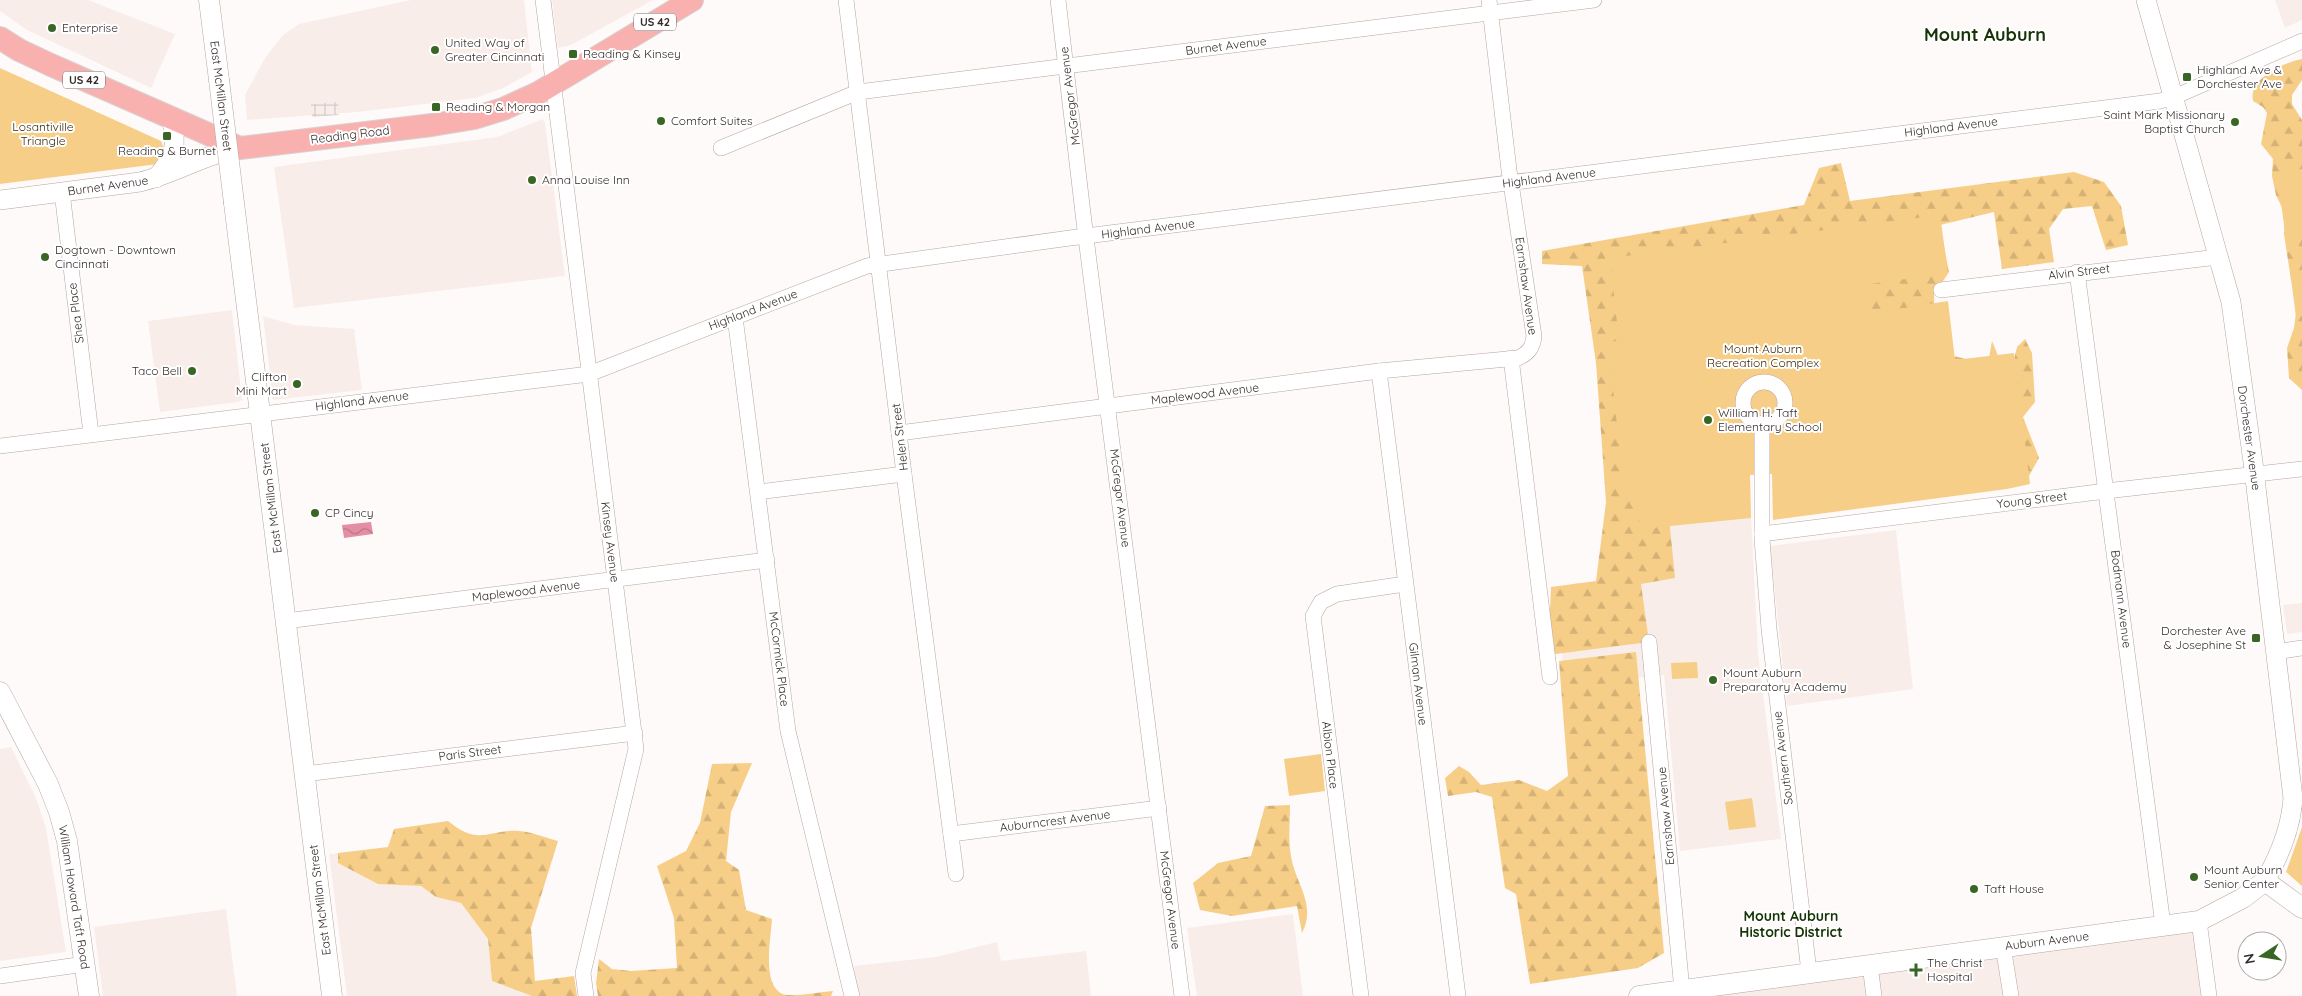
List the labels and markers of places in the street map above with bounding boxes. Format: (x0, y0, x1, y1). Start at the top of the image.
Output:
place label: Enterprise (62, 20, 118, 35)
marker: Enterprise (46, 22, 58, 34)
place label: United Way of Greater Cincinnati (445, 35, 544, 64)
marker: United Way of Greater Cincinnati (429, 44, 441, 56)
place label: Reading & Kinsey (583, 46, 681, 61)
marker: Reading & Kinsey (567, 48, 579, 60)
place label: Highland Ave & Dorchester Ave (2197, 62, 2282, 91)
marker: Highland Ave & Dorchester Ave (2181, 71, 2193, 83)
place label: Reading & Morgan (446, 99, 550, 114)
marker: Reading & Morgan (430, 101, 442, 113)
place label: Saint Mark Missionary Baptist Church (2103, 107, 2225, 136)
place label: Comfort Suites (671, 113, 753, 128)
marker: Comfort Suites (655, 115, 667, 127)
marker: Saint Mark Missionary Baptist Church (2229, 116, 2241, 128)
marker: Reading & Burnet (161, 130, 173, 142)
place label: Reading & Burnet (118, 143, 216, 158)
place label: Anna Louise Inn (542, 172, 630, 187)
marker: Anna Louise Inn (526, 174, 538, 186)
place label: Dogtown - Downtown Cincinnati (55, 242, 176, 271)
marker: Dogtown - Downtown Cincinnati (39, 251, 51, 263)
place label: Taco Bell (132, 363, 182, 378)
marker: Taco Bell (186, 365, 198, 377)
place label: Clifton Mini Mart (236, 369, 287, 398)
marker: Clifton Mini Mart (291, 378, 303, 390)
place label: William H. Taft Elementary School (1718, 405, 1822, 434)
marker: William H. Taft Elementary School (1702, 414, 1714, 426)
place label: CP Cincy (325, 505, 374, 520)
marker: CP Cincy (309, 507, 321, 519)
place label: Dorchester Ave & Josephine St (2161, 623, 2246, 652)
marker: Dorchester Ave & Josephine St (2250, 632, 2262, 644)
place label: Mount Auburn Preparatory Academy (1723, 665, 1847, 694)
marker: Mount Auburn Preparatory Academy (1707, 674, 1719, 686)
place label: Mount Auburn Senior Center (2204, 862, 2282, 891)
marker: Mount Auburn Senior Center (2188, 871, 2200, 883)
place label: Taft House (1984, 881, 2044, 896)
marker: Taft House (1968, 883, 1980, 895)
place label: The Christ Hospital (1927, 955, 1983, 984)
marker: The Christ Hospital (1909, 963, 1923, 977)

